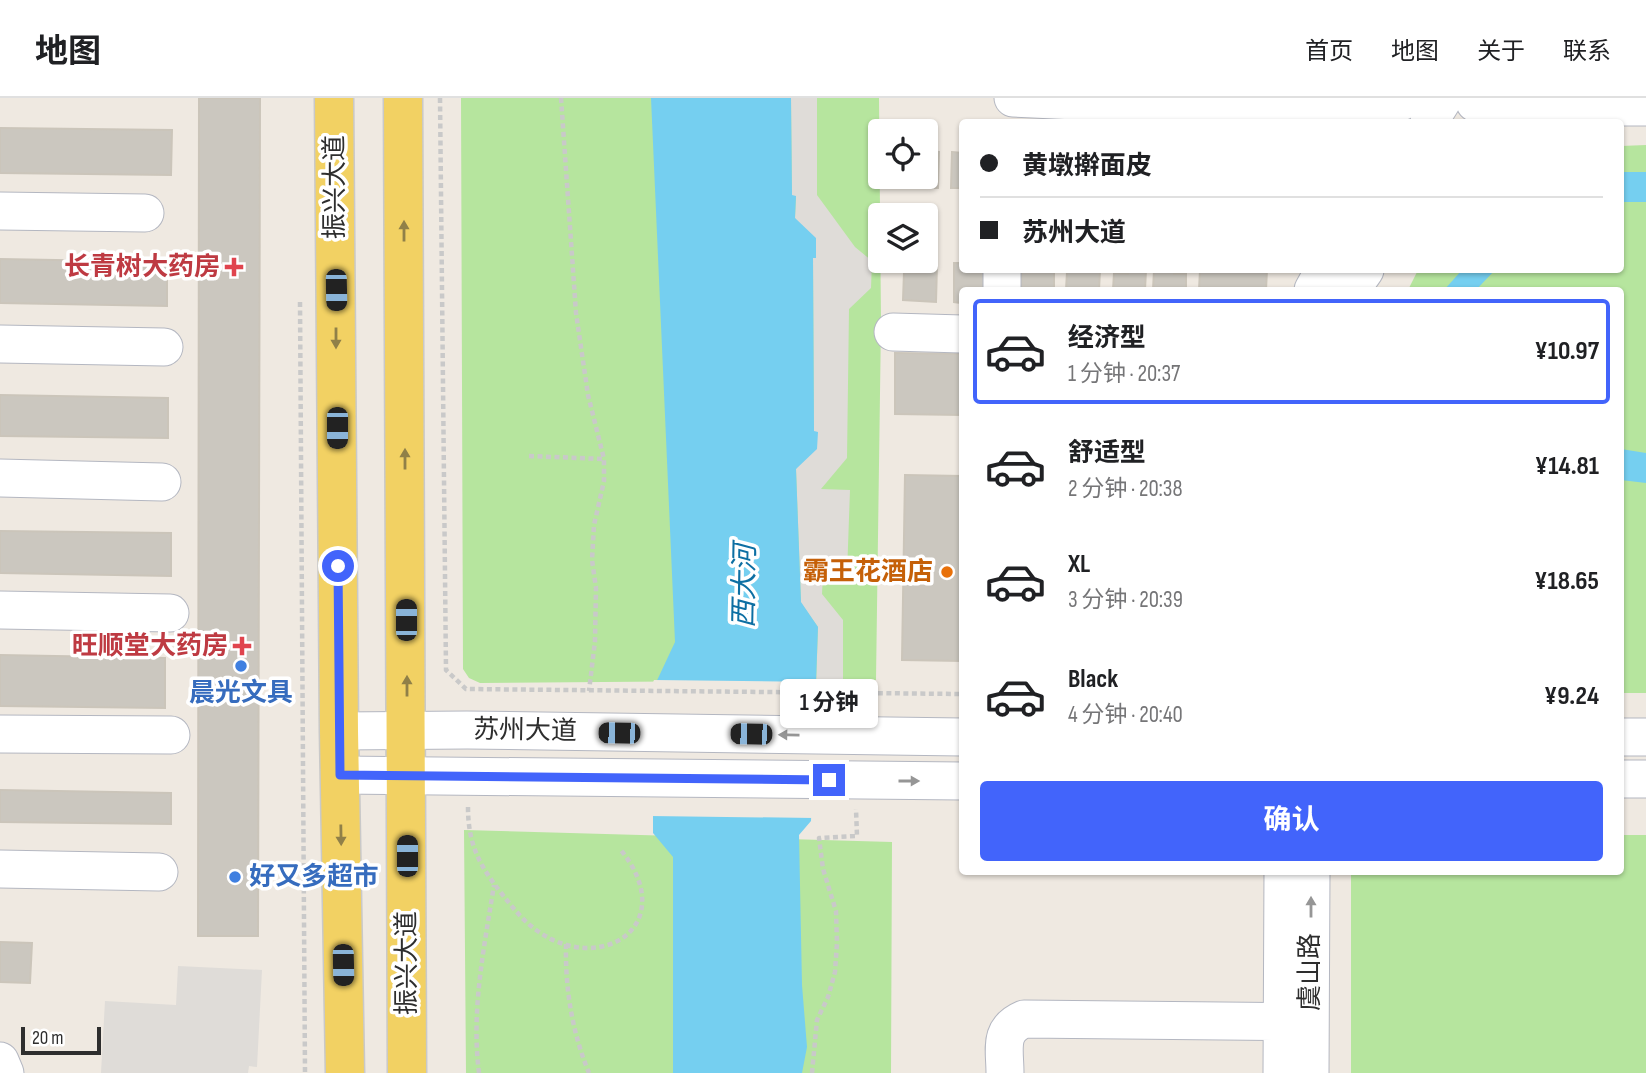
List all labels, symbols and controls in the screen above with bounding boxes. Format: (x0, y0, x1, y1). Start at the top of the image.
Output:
text: 地图 (35, 32, 101, 72)
text: 首页 (1305, 37, 1353, 66)
text: 地图 (1391, 37, 1439, 66)
text: 关于 (1477, 37, 1525, 66)
text: 联系 (1563, 37, 1611, 66)
map controls (868, 119, 938, 273)
button: locate (868, 119, 938, 189)
street label: 振兴大道 (320, 135, 351, 239)
text: 黄墩擀面皮 (1022, 151, 1152, 182)
button: layers (868, 203, 938, 273)
text: 苏州大道 (1022, 218, 1126, 249)
one-way arrow (398, 220, 410, 242)
place label: 长青树大药房 (64, 252, 220, 283)
marker: 长青树大药房 (226, 259, 242, 275)
car (326, 269, 347, 311)
icon: car (984, 320, 1047, 383)
text: 经济型 (1068, 323, 1146, 354)
one-way arrow (330, 327, 342, 349)
text: ¥10.97 (1534, 336, 1599, 367)
text: 1 分钟 · 20:37 (1068, 360, 1180, 388)
car (327, 407, 348, 449)
icon: car (984, 435, 1047, 498)
text: 舒适型 (1068, 438, 1146, 469)
one-way arrow (399, 448, 411, 470)
text: ¥14.81 (1535, 451, 1599, 482)
text: 2 分钟 · 20:38 (1068, 475, 1183, 503)
water label: 西大河 (728, 539, 762, 628)
text: XL (1068, 549, 1090, 580)
route start (322, 550, 354, 582)
icon: car (984, 550, 1047, 613)
place label: 霸王花酒店 (803, 557, 933, 588)
marker: 霸王花酒店 (939, 564, 955, 580)
text: ¥18.65 (1534, 566, 1599, 597)
text: 3 分钟 · 20:39 (1068, 586, 1183, 614)
car (396, 599, 417, 641)
place label: 旺顺堂大药房 (72, 631, 228, 662)
marker: 旺顺堂大药房 (234, 638, 250, 654)
marker: 晨光文具 (233, 658, 249, 674)
text: Black (1068, 664, 1118, 695)
icon: car (984, 665, 1047, 728)
one-way arrow (401, 675, 413, 697)
place label: 晨光文具 (189, 678, 293, 709)
callout: 1 分钟 (780, 678, 878, 728)
text: ¥9.24 (1544, 681, 1599, 712)
text: 1 分钟 (800, 689, 858, 717)
text: 4 分钟 · 20:40 (1068, 701, 1183, 729)
street label: 苏州大道 (473, 715, 577, 747)
car (598, 722, 641, 744)
car (730, 723, 773, 745)
one-way arrow (778, 729, 800, 741)
route end (813, 764, 845, 796)
one-way arrow (898, 775, 920, 787)
button: 确认 (980, 781, 1603, 861)
one-way arrow (335, 824, 347, 846)
car (397, 835, 418, 877)
place label: 好又多超市 (249, 862, 379, 893)
marker: 好又多超市 (227, 869, 243, 885)
one-way arrow (1305, 896, 1317, 918)
street label: 振兴大道 (392, 911, 423, 1015)
street label: 虞山路 (1295, 933, 1326, 1011)
car (333, 944, 354, 986)
scale bar (21, 1024, 102, 1056)
text: 20 m (32, 1027, 64, 1050)

